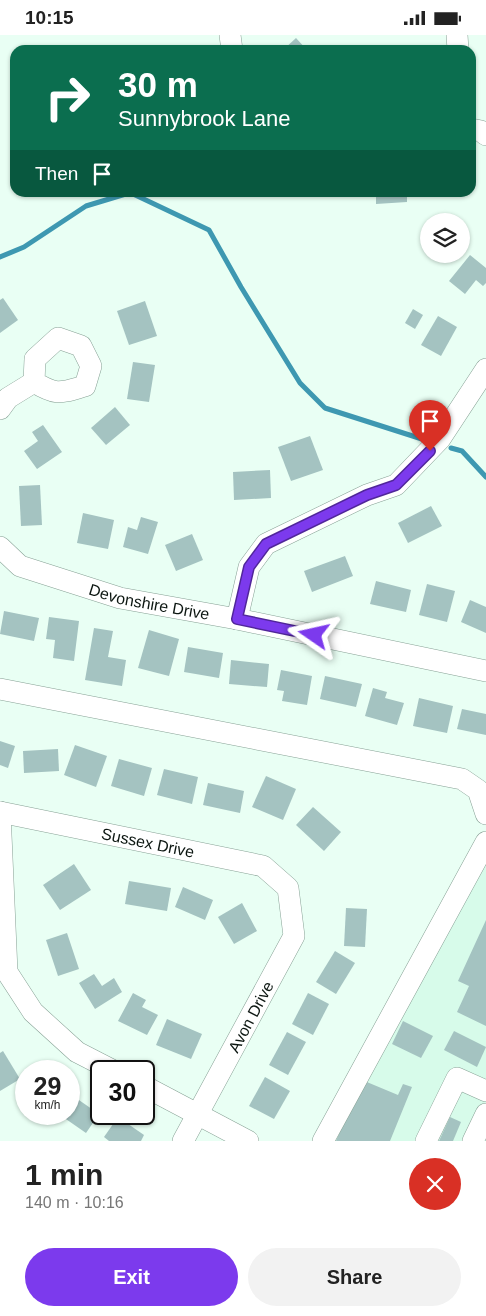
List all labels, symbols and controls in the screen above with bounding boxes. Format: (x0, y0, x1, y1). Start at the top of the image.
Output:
text: 10:15 (25, 7, 74, 28)
icon: right (35, 65, 100, 130)
text: 30 m (118, 65, 198, 104)
text: Sunnybrook Lane (118, 106, 290, 131)
icon: arrive (88, 160, 116, 188)
text: Then (35, 163, 78, 184)
map controls (420, 213, 470, 263)
button: layers (420, 213, 470, 263)
pin (409, 400, 451, 451)
icon: arrive (416, 407, 444, 435)
street label: Devonshire Drive (87, 580, 211, 622)
position arrow (287, 608, 339, 660)
street label: Sussex Drive (100, 825, 196, 860)
street label: Avon Drive (225, 979, 277, 1055)
speed limit sign: 30 (90, 1060, 155, 1125)
text: 29 (34, 1072, 61, 1100)
text: km/h (34, 1098, 61, 1112)
text: 1 min (25, 1158, 103, 1191)
button: close (409, 1158, 461, 1210)
text: 140 m · 10:16 (25, 1194, 124, 1211)
button: Exit (25, 1248, 238, 1306)
button: Share (248, 1248, 461, 1306)

